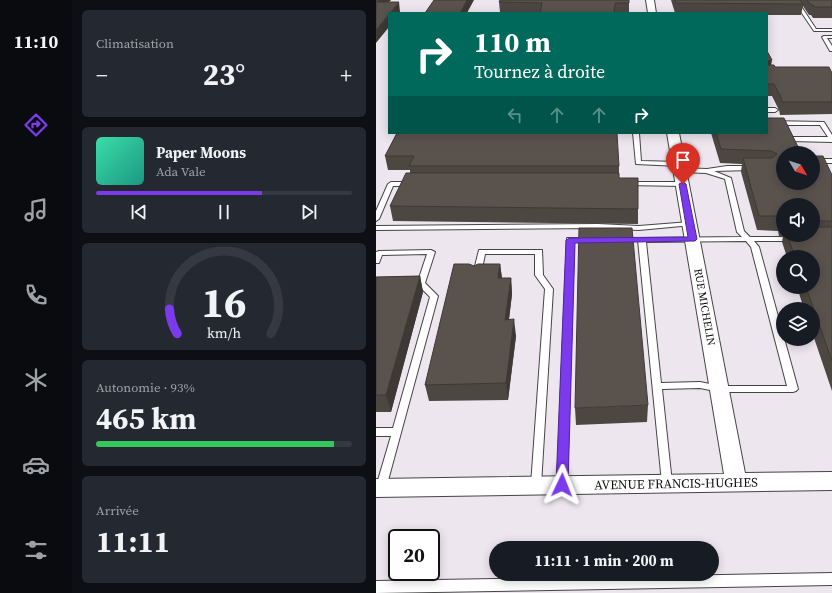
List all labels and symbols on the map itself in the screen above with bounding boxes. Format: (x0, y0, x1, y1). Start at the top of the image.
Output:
pin (666, 143, 700, 184)
north arrow (776, 146, 820, 190)
street label: RUE MICHELIN (690, 267, 719, 347)
position arrow (541, 464, 583, 506)
street label: AVENUE FRANCIS-HUGHES (594, 474, 758, 493)
speed limit sign: 20 (388, 529, 440, 581)

